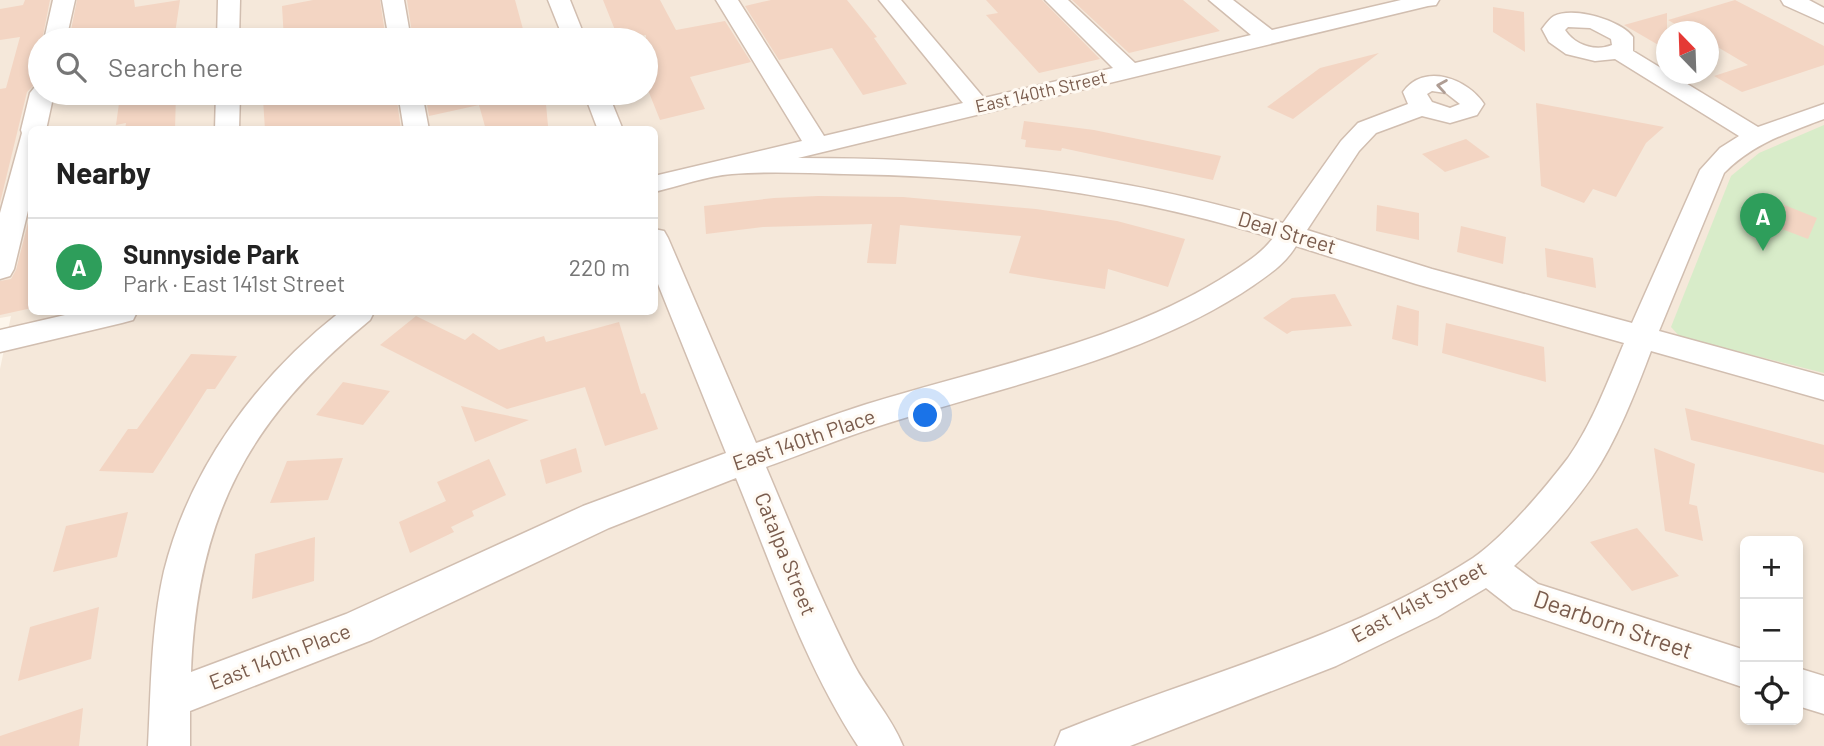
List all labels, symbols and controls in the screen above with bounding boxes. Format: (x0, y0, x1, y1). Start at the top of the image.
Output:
north arrow (1656, 21, 1719, 84)
search box (28, 28, 658, 105)
icon: search (52, 48, 90, 86)
text: Search here (108, 51, 243, 82)
street label: East 140th Street (973, 65, 1109, 117)
one-way arrow (1436, 79, 1448, 94)
text: Nearby (56, 154, 151, 190)
pin: A (1740, 193, 1786, 251)
street label: Deal Street (1235, 205, 1339, 258)
text: Sunnyside Park (123, 238, 299, 269)
text: A (71, 253, 87, 281)
text: 220 m (569, 253, 630, 281)
text: Park · East 141st Street (123, 269, 345, 297)
your location (908, 398, 942, 432)
street label: East 140th Place (729, 402, 878, 475)
street label: Catalpa Street (750, 488, 822, 619)
map controls (1740, 536, 1803, 725)
button: + (1740, 536, 1803, 599)
street label: East 141st Street (1347, 555, 1490, 647)
street label: Dearborn Street (1530, 583, 1697, 664)
button: − (1740, 599, 1803, 662)
street label: East 140th Place (205, 617, 354, 694)
button: locate (1740, 662, 1803, 725)

